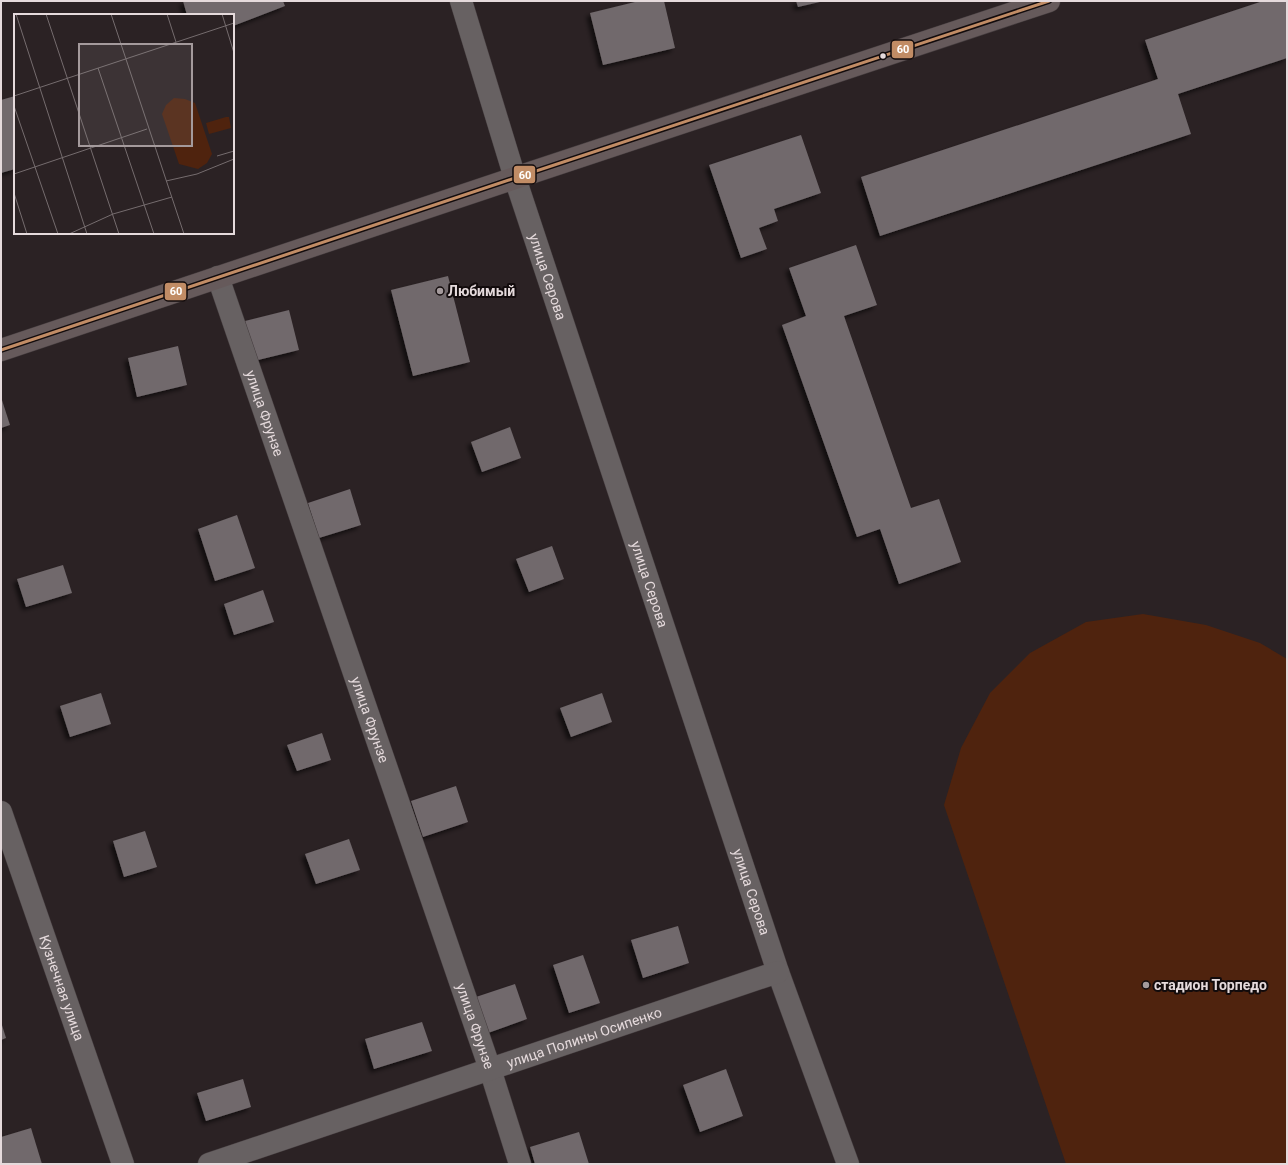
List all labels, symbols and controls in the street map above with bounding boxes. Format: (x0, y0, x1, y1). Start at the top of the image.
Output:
inset map (14, 14, 234, 234)
line badge: 60 (891, 40, 914, 59)
text: 60 (897, 43, 909, 56)
unlabelled marker (878, 51, 888, 61)
line badge: 60 (513, 165, 536, 184)
text: 60 (519, 169, 531, 182)
street label: улица Серова (526, 231, 569, 322)
line badge: 60 (164, 282, 187, 301)
place label: Любимый (448, 283, 515, 299)
text: 60 (170, 285, 182, 298)
marker: Любимый (435, 286, 445, 296)
street label: улица Фрунзе (243, 368, 287, 458)
street label: улица Серова (628, 539, 671, 629)
street label: улица Фрунзе (348, 675, 392, 765)
street label: улица Серова (730, 847, 773, 937)
street label: Кузнечная улица (36, 933, 88, 1043)
place label: стадион Торпедо (1154, 977, 1267, 993)
marker: стадион Торпедо (1141, 980, 1151, 990)
street label: улица Фрунзе (453, 981, 497, 1071)
street label: улица Полины Осипенко (505, 1004, 664, 1071)

